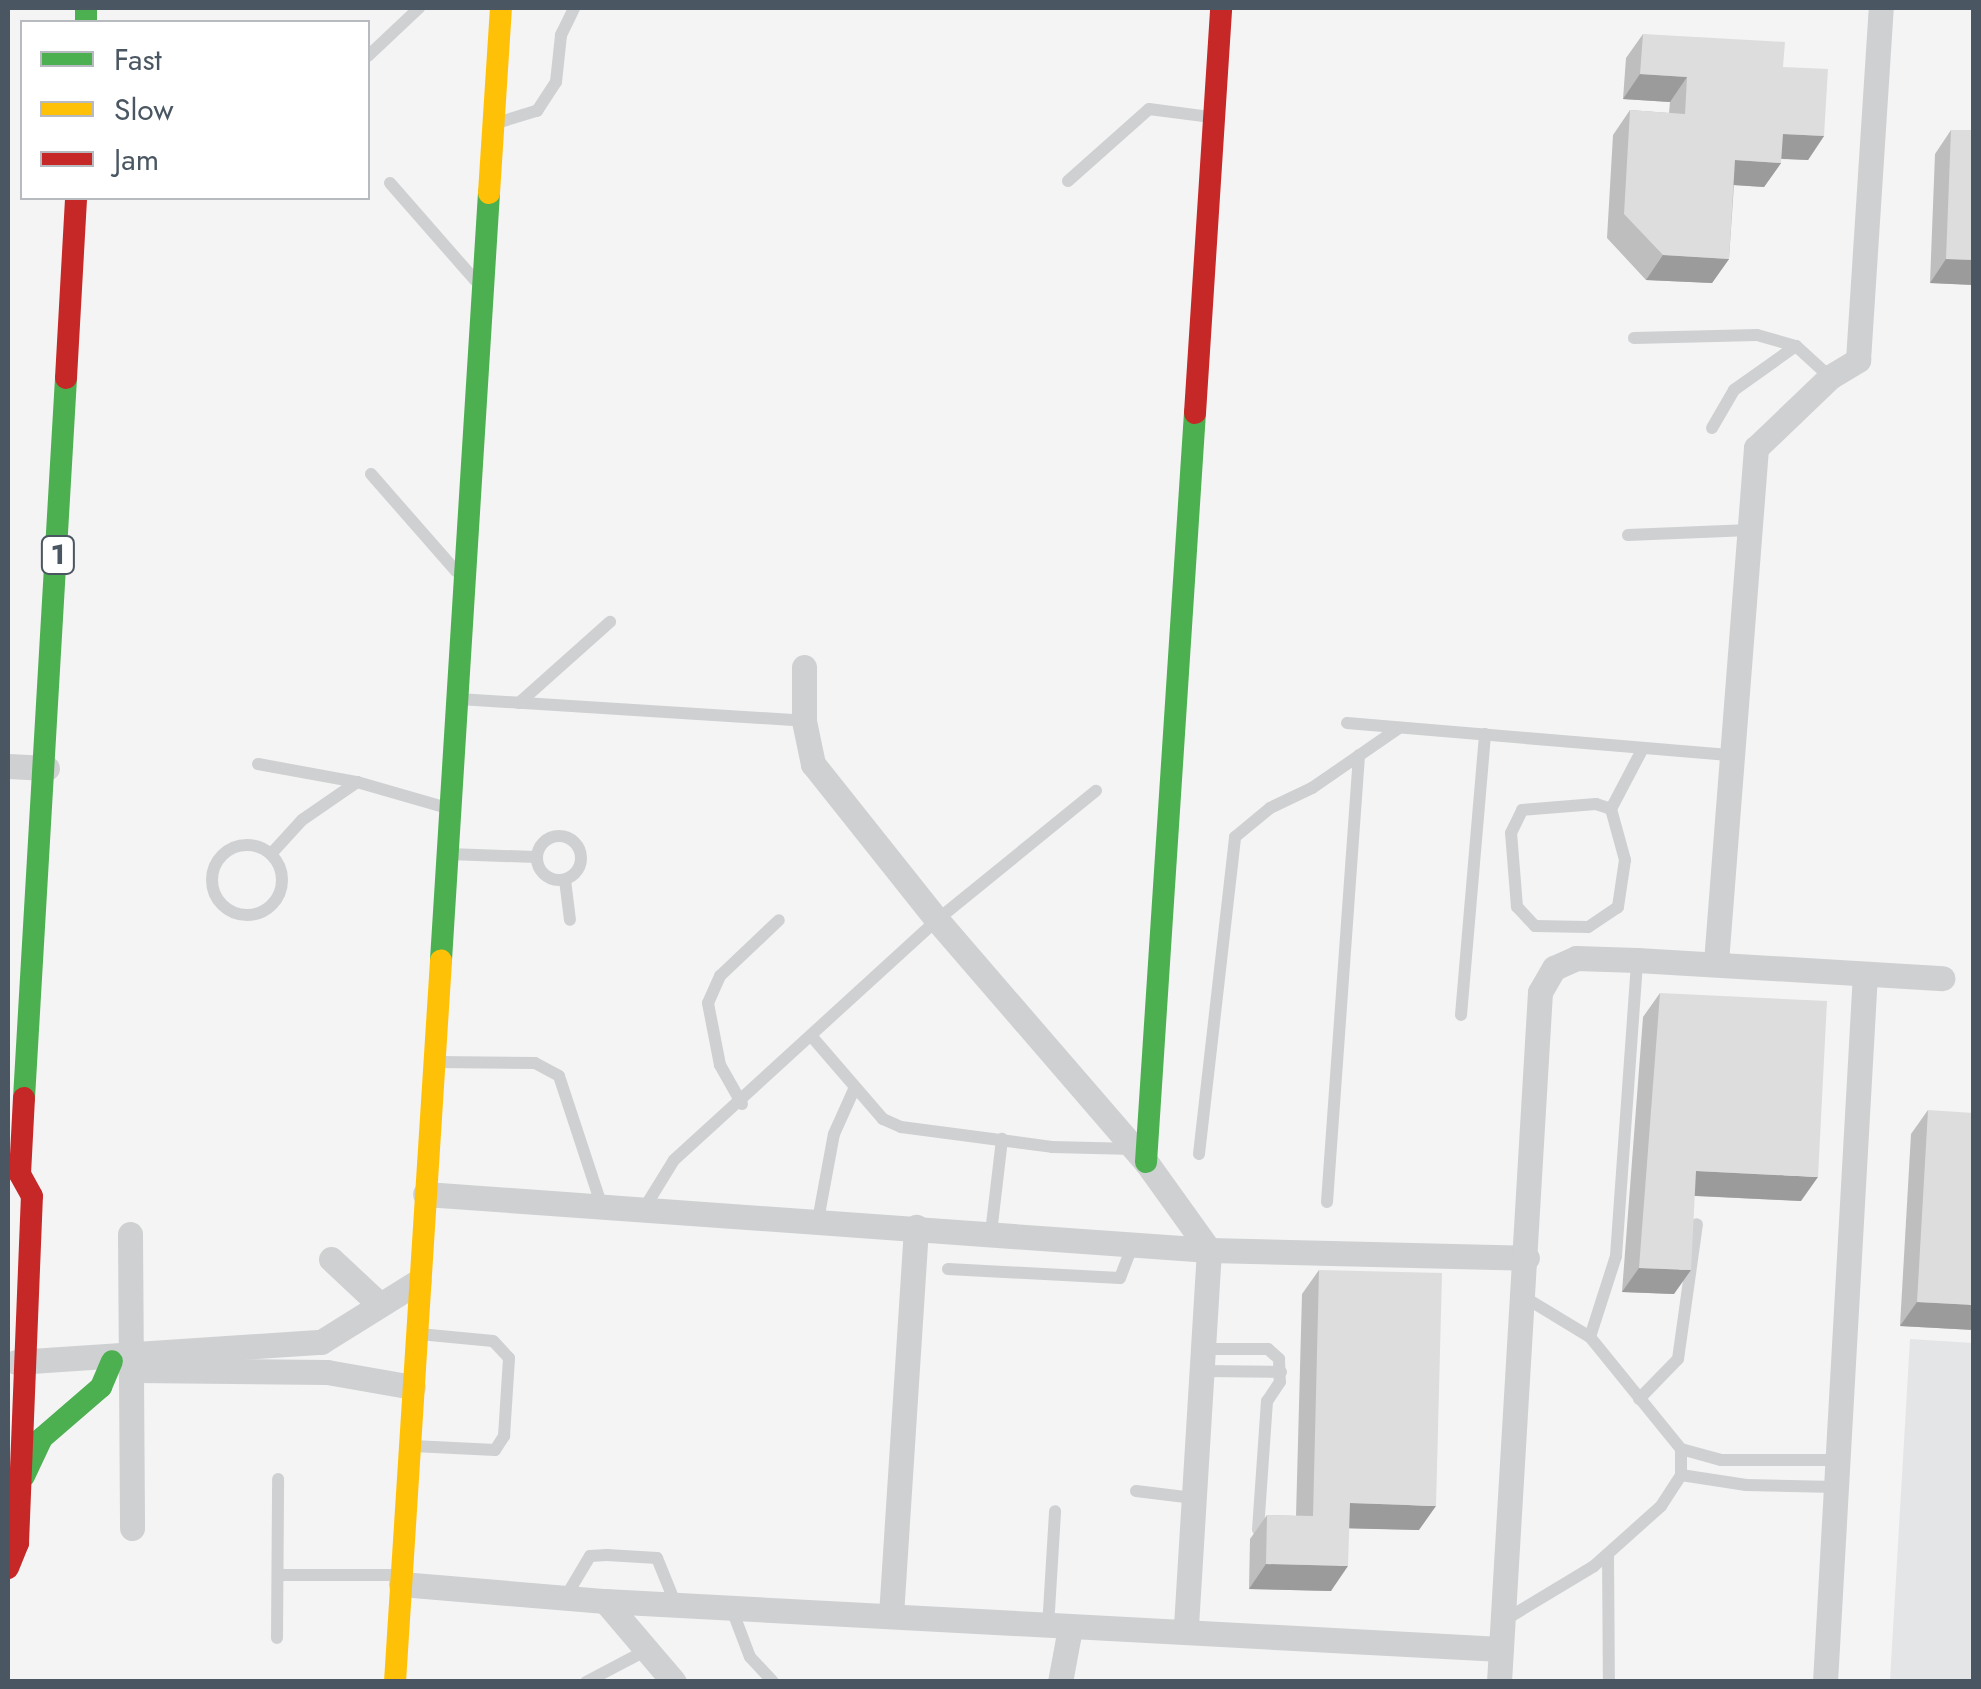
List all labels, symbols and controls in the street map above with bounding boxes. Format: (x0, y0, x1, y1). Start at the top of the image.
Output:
legend (20, 20, 370, 200)
text: Fast (114, 38, 162, 81)
text: Slow (114, 88, 174, 131)
text: Jam (114, 138, 159, 181)
road number: 1 (40, 532, 76, 578)

